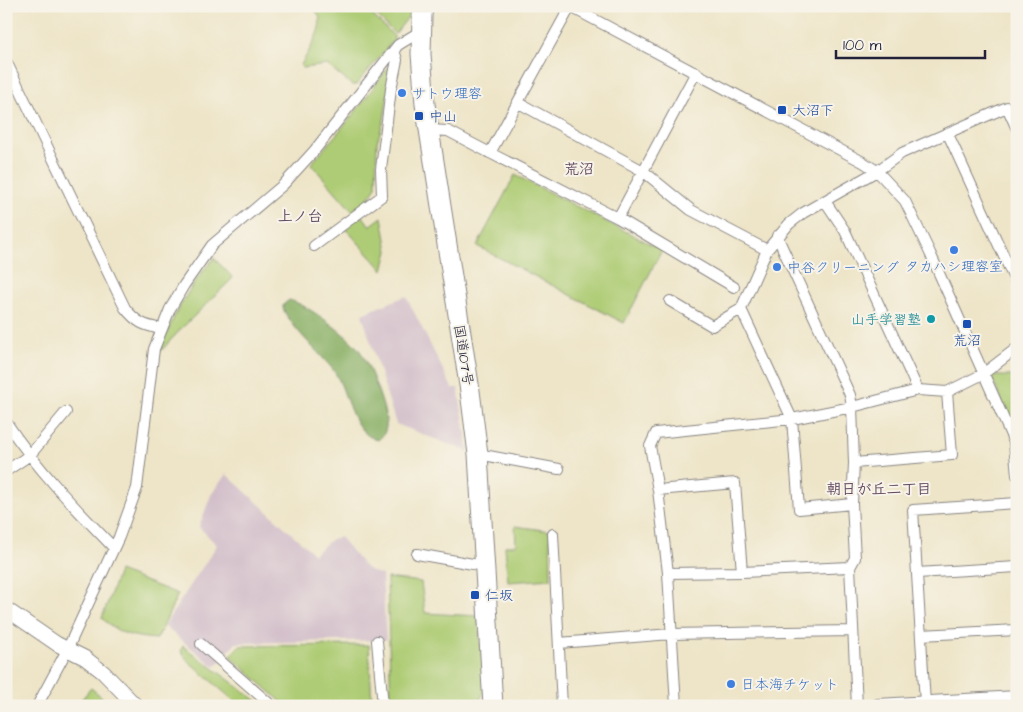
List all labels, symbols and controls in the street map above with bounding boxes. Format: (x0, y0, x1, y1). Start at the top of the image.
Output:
scale bar (836, 28, 984, 60)
text: 100 m (843, 35, 882, 56)
place label: サトウ理容 (412, 84, 482, 104)
marker: サトウ理容 (396, 87, 408, 99)
place label: 大沼下 (792, 101, 834, 121)
marker: 大沼下 (776, 104, 788, 116)
place label: 中山 (429, 107, 457, 127)
marker: 中山 (413, 110, 425, 122)
district label: 荒沼 (564, 159, 594, 180)
district label: 上ノ台 (277, 206, 323, 227)
marker: タカハシ理容室 (948, 244, 960, 256)
place label: タカハシ理容室 (905, 257, 1003, 277)
place label: 中谷クリーニング (787, 258, 899, 278)
marker: 中谷クリーニング (771, 261, 783, 273)
place label: 山手学習塾 (851, 310, 921, 330)
marker: 山手学習塾 (925, 313, 937, 325)
marker: 荒沼 (961, 318, 973, 330)
street label: 国道107号 (448, 323, 478, 387)
place label: 荒沼 (953, 331, 981, 351)
district label: 朝日が丘二丁目 (826, 479, 932, 500)
place label: 仁坂 (485, 586, 513, 606)
marker: 仁坂 (469, 589, 481, 601)
place label: 日本海チケット (741, 675, 839, 695)
marker: 日本海チケット (725, 678, 737, 690)

